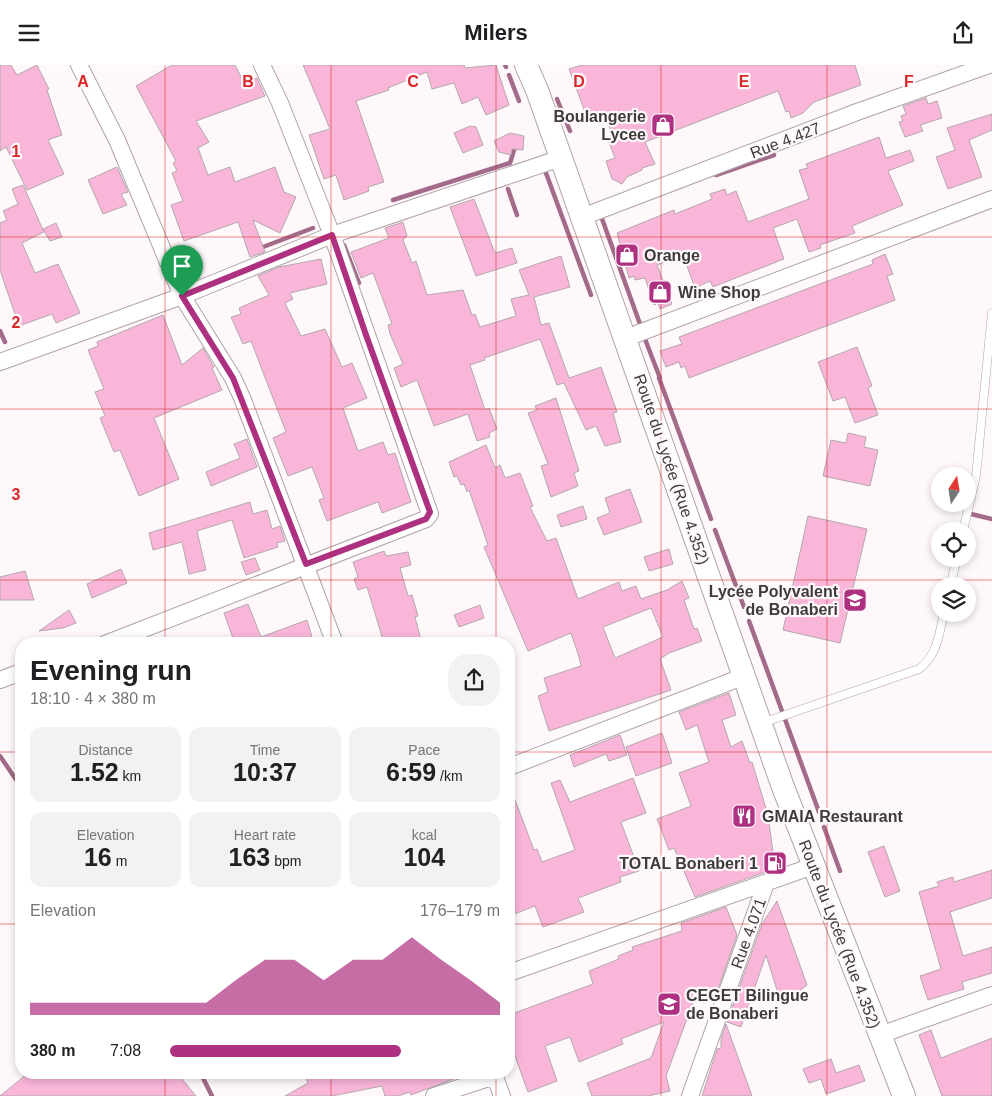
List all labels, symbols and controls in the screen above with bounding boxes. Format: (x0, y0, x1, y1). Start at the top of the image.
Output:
icon: menu (15, 19, 43, 47)
icon: share (949, 19, 977, 47)
text: Milers (464, 20, 528, 45)
text: A (77, 73, 89, 90)
text: B (242, 73, 254, 90)
text: C (407, 73, 419, 90)
text: D (573, 73, 585, 90)
text: E (739, 73, 750, 90)
text: F (904, 73, 914, 90)
place label: Boulangerie Lycee (554, 108, 646, 143)
shop icon: Boulangerie Lycee (650, 112, 676, 138)
street label: Rue 4.427 (748, 119, 823, 162)
text: 1 (12, 143, 21, 160)
shop icon: Orange (614, 242, 640, 268)
pin (161, 245, 203, 296)
place label: Orange (644, 247, 700, 264)
icon: arrive (168, 252, 196, 280)
shop icon: Wine Shop (647, 279, 673, 305)
place label: Wine Shop (678, 284, 761, 301)
text: 2 (12, 314, 21, 331)
street label: Route du Lycée (Rue 4.352) (631, 372, 712, 567)
north arrow (931, 467, 976, 513)
map controls (931, 467, 976, 622)
text: 3 (12, 486, 21, 503)
button: locate (931, 522, 976, 567)
button: layers (931, 577, 976, 622)
place label: Lycée Polyvalent de Bonaberi (709, 583, 839, 618)
school or university icon: Lycée Polyvalent de Bonaberi (842, 587, 868, 613)
button: share (448, 654, 500, 706)
text: Evening run (30, 655, 192, 686)
text: 18:10 · 4 × 380 m (30, 690, 156, 707)
text: Distance (78, 742, 133, 758)
text: Time (250, 742, 280, 758)
text: Pace (408, 742, 440, 758)
text: 1.52 (70, 758, 119, 786)
text: 10:37 (233, 758, 297, 786)
text: 6:59 (386, 758, 436, 786)
text: km (119, 768, 141, 784)
text: /km (436, 768, 463, 784)
restaurant icon: GMAIA Restaurant (731, 803, 757, 829)
place label: GMAIA Restaurant (762, 808, 903, 825)
text: Elevation (77, 827, 134, 843)
text: Heart rate (234, 827, 296, 843)
text: kcal (412, 827, 437, 843)
street label: Route du Lycée (Rue 4.352) (796, 838, 883, 1031)
text: 16 (84, 843, 112, 871)
text: 163 (229, 843, 270, 871)
text: 104 (403, 843, 445, 871)
fuel station icon: TOTAL Bonaberi 1 (762, 850, 788, 876)
text: m (112, 853, 127, 869)
text: bpm (270, 853, 301, 869)
place label: TOTAL Bonaberi 1 (619, 855, 758, 872)
street label: Rue 4.071 (728, 895, 769, 971)
text: Elevation (30, 902, 96, 919)
text: 176–179 m (420, 902, 500, 919)
place label: CEGET Bilingue de Bonaberi (686, 987, 809, 1022)
school or university icon: CEGET Bilingue de Bonaberi (656, 991, 682, 1017)
text: 380 m (30, 1042, 75, 1059)
text: 7:08 (110, 1042, 141, 1059)

